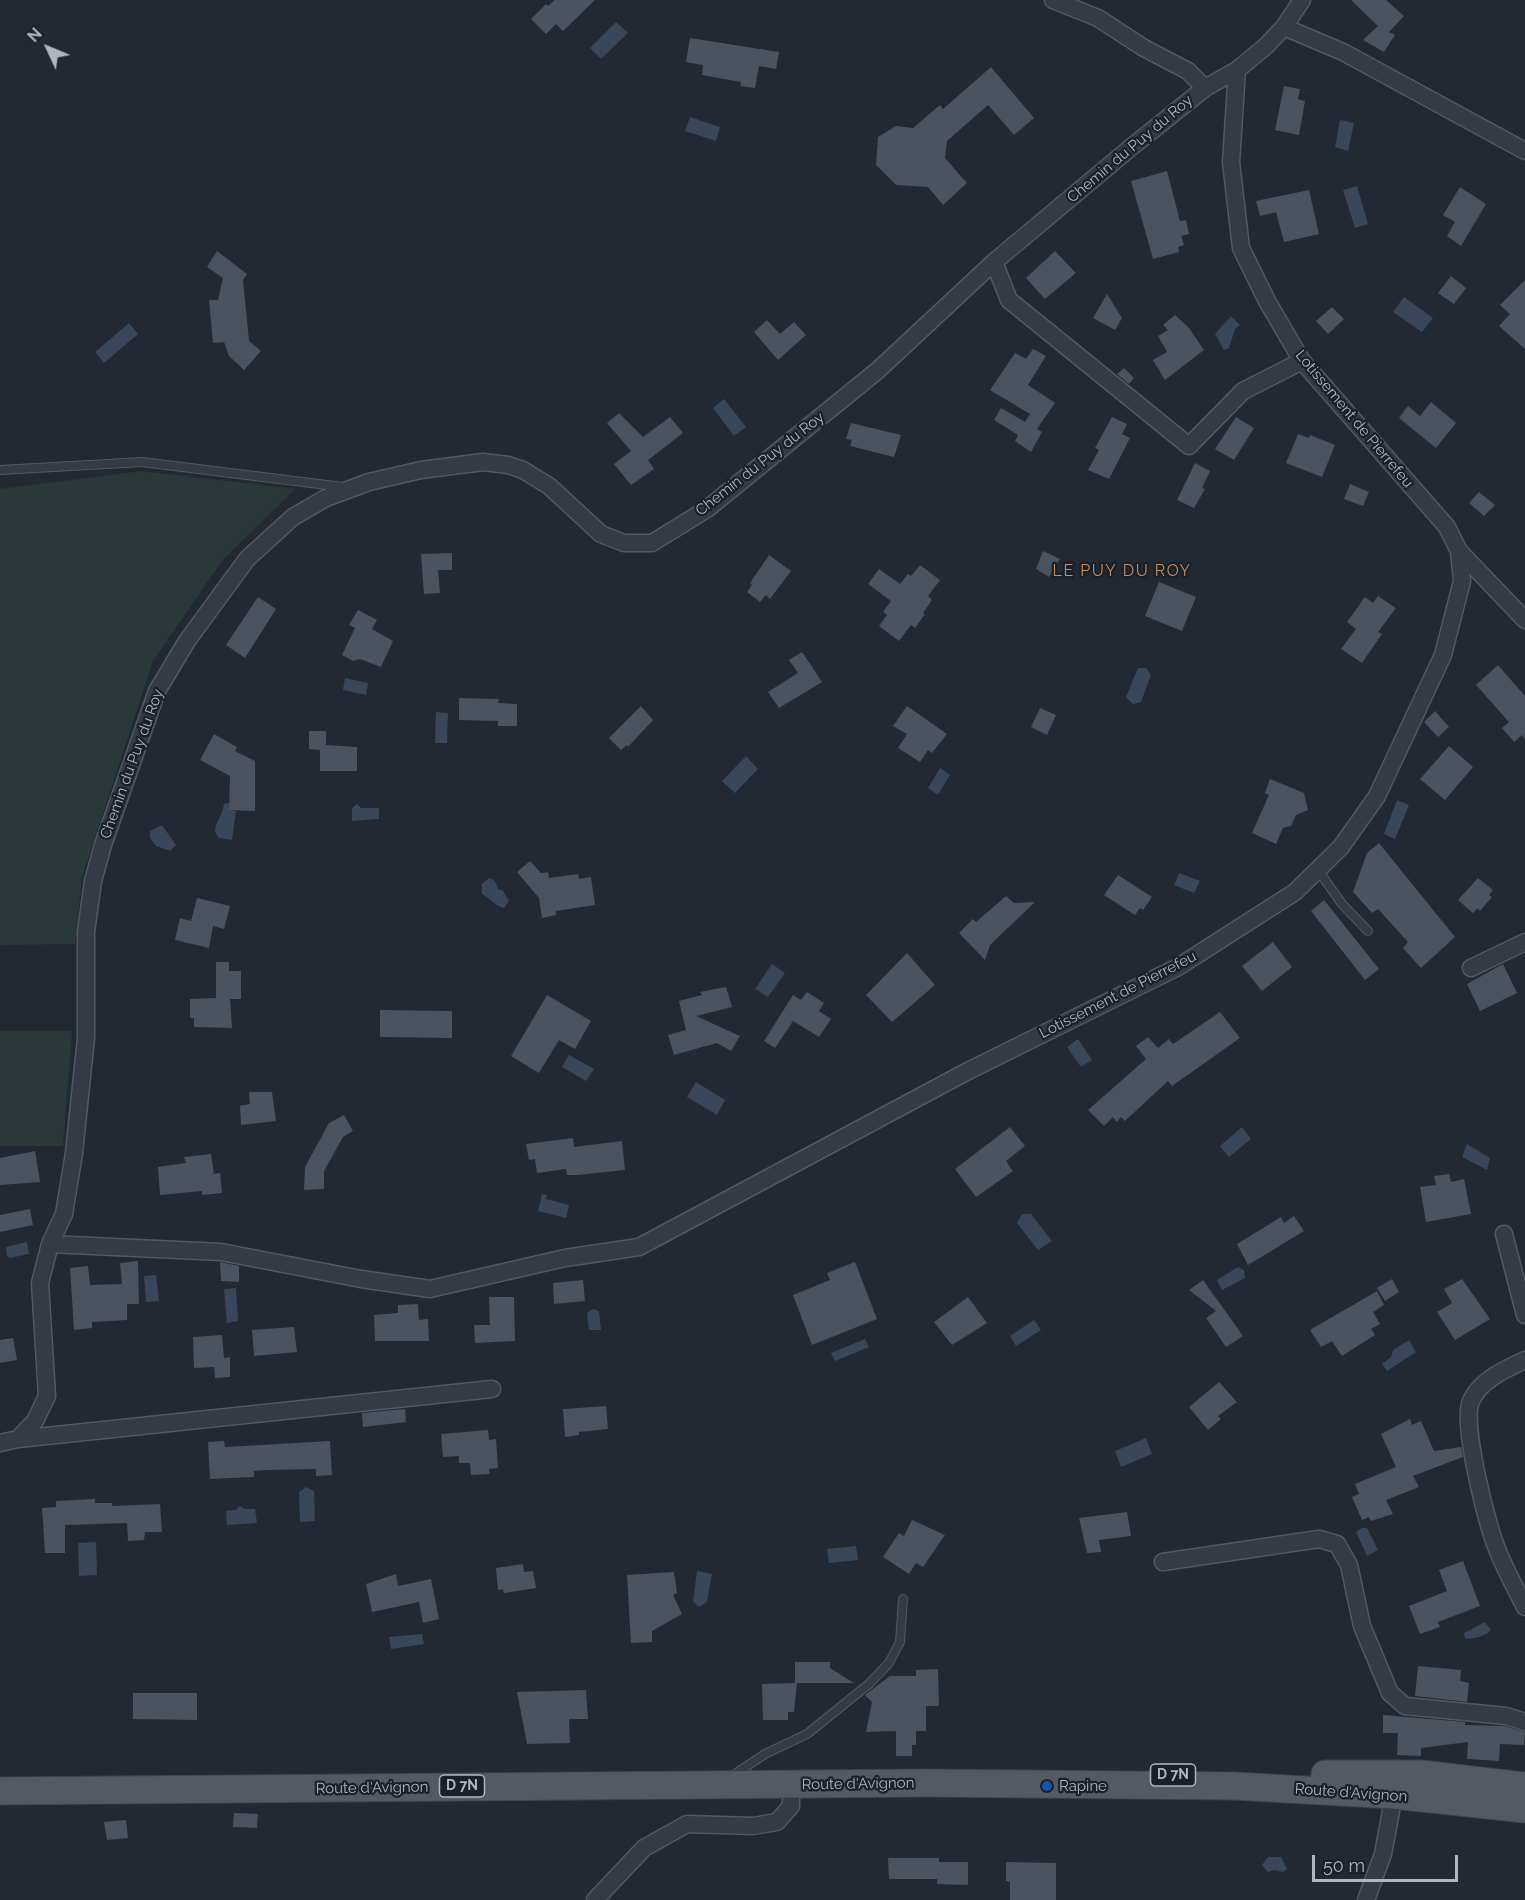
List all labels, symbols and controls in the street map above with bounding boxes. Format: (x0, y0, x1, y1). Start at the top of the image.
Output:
north arrow (18, 18, 78, 78)
text: N (24, 24, 46, 46)
street label: Chemin du Puy du Roy (1064, 91, 1196, 207)
street label: Lotissement de Pierrefeu (1291, 347, 1417, 491)
street label: Chemin du Puy du Roy (692, 408, 828, 520)
district label: LE PUY DU ROY (1053, 561, 1191, 581)
street label: Chemin du Puy du Roy (97, 687, 167, 841)
street label: Lotissement de Pierrefeu (1036, 948, 1200, 1042)
road number: D 7N (1150, 1764, 1196, 1786)
street label: Route d'Avignon (801, 1774, 915, 1794)
road number: D 7N (440, 1775, 484, 1797)
place label: Rapine (1059, 1777, 1107, 1795)
street label: Route d'Avignon (315, 1778, 429, 1798)
marker: Rapine (1040, 1779, 1054, 1793)
street label: Route d'Avignon (1294, 1780, 1408, 1806)
scale bar (1315, 1843, 1460, 1881)
text: 50 m (1323, 1855, 1365, 1876)

